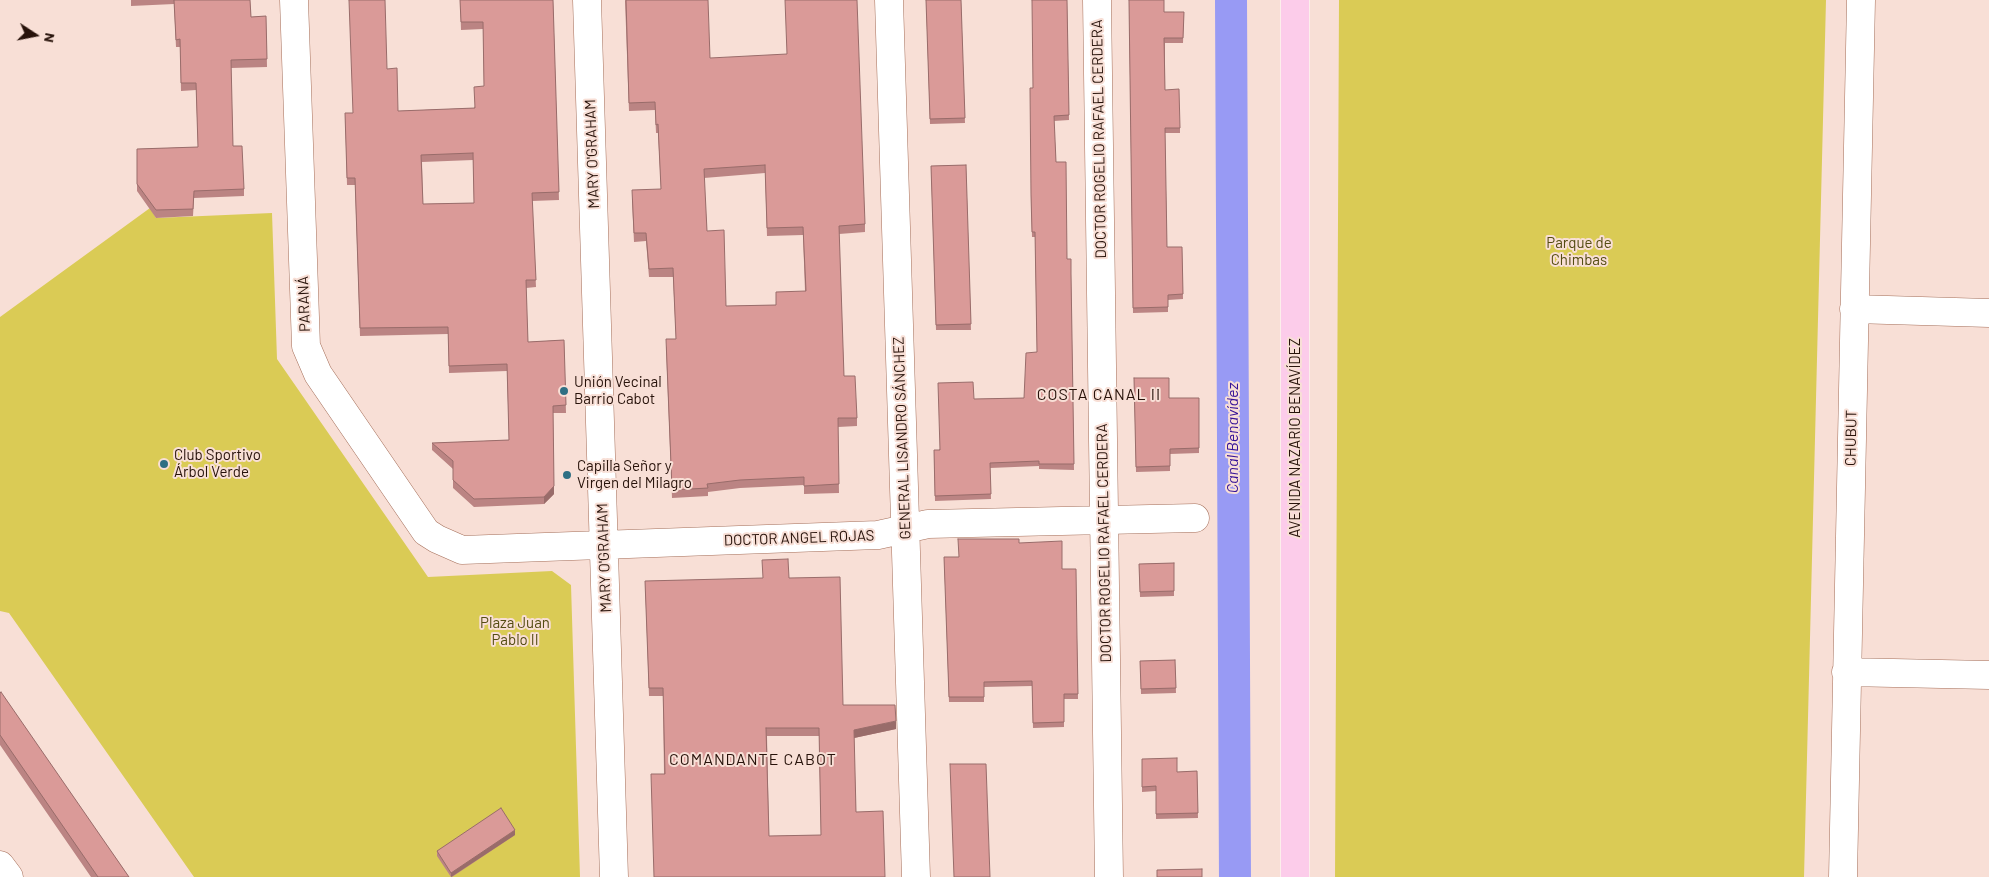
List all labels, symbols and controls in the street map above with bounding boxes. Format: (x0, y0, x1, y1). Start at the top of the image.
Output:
north arrow (10, 10, 60, 60)
street label: DOCTOR ROGELIO RAFAEL CERDERA (1088, 19, 1110, 259)
text: N (41, 32, 59, 44)
street label: MARY O'GRAHAM (581, 99, 603, 209)
park label: Parque de Chimbas (1546, 234, 1612, 269)
street label: PARANÁ (294, 276, 314, 332)
street label: GENERAL LISANDRO SÁNCHEZ (889, 336, 915, 540)
street label: AVENIDA NAZARIO BENAVÍDEZ (1286, 338, 1304, 538)
place label: Unión Vecinal Barrio Cabot (574, 373, 662, 408)
water label: Canal Benavídez (1223, 383, 1243, 493)
marker: Unión Vecinal Barrio Cabot (558, 385, 570, 397)
district label: COSTA CANAL II (1035, 385, 1163, 405)
street label: CHUBUT (1842, 410, 1860, 466)
street label: DOCTOR ROGELIO RAFAEL CERDERA (1093, 423, 1115, 663)
place label: Club Sportivo Árbol Verde (174, 446, 261, 481)
place label: Capilla Señor y Virgen del Milagro (577, 457, 692, 492)
marker: Club Sportivo Árbol Verde (158, 458, 170, 470)
marker: Capilla Señor y Virgen del Milagro (561, 469, 573, 481)
street label: MARY O'GRAHAM (593, 503, 615, 613)
street label: DOCTOR ANGEL ROJAS (723, 526, 875, 550)
park label: Plaza Juan Pablo II (480, 614, 550, 649)
district label: COMANDANTE CABOT (667, 750, 839, 770)

